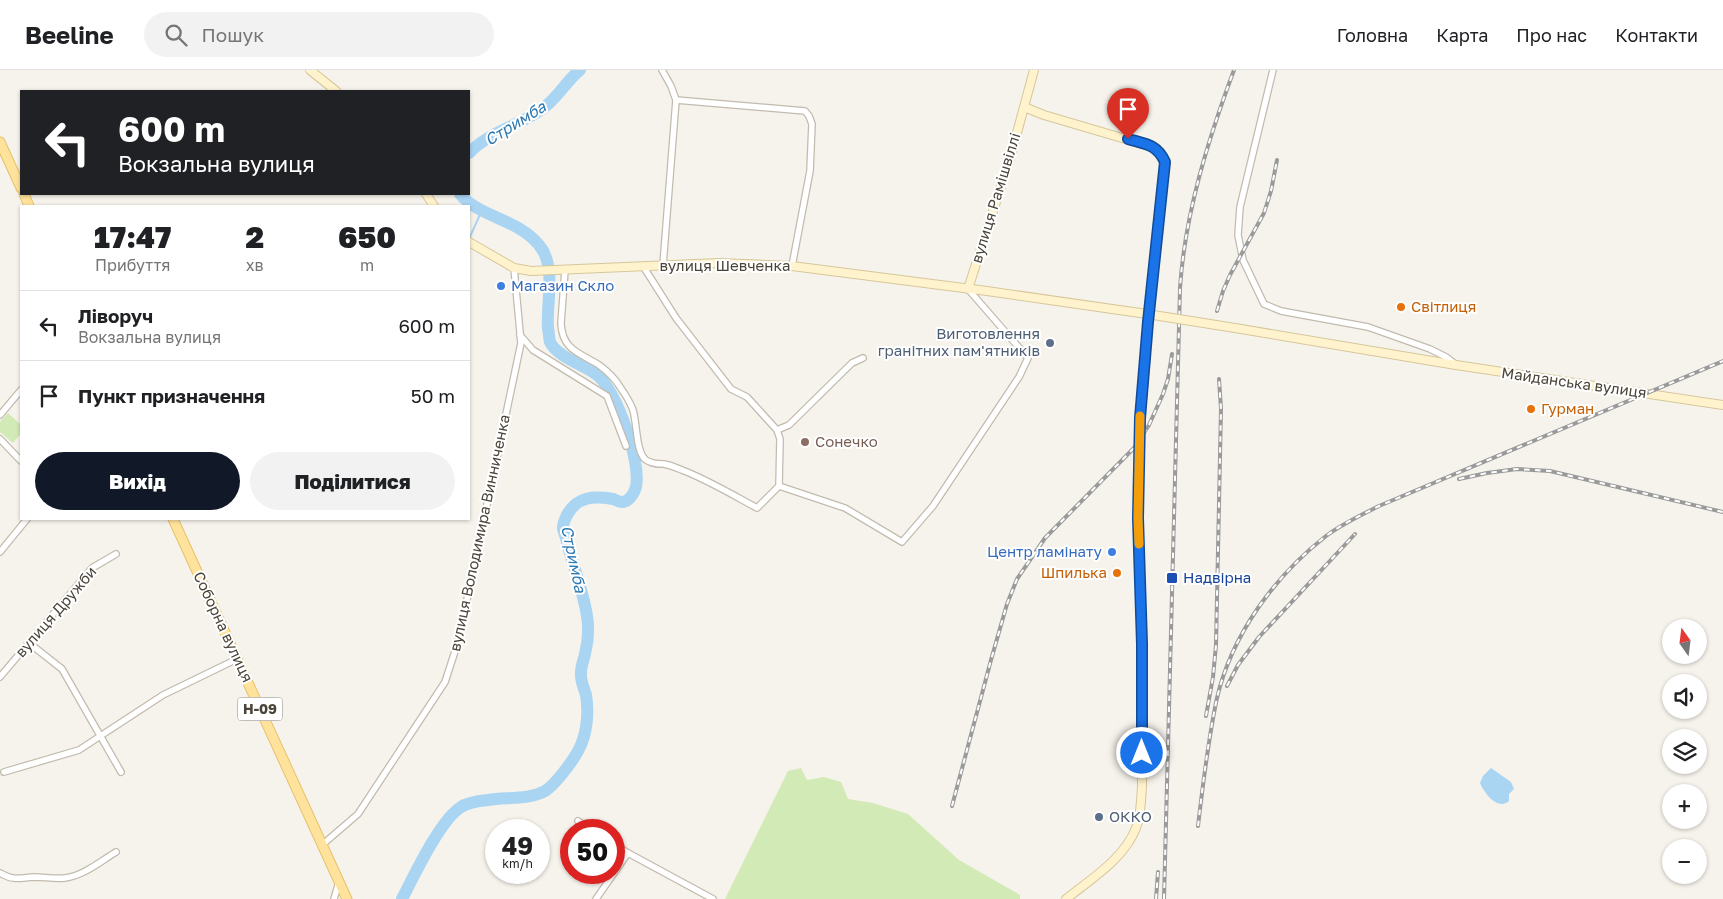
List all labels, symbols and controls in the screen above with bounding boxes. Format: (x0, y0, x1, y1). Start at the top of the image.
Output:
search box (144, 12, 494, 57)
text: Beeline (25, 20, 114, 49)
icon: search (162, 21, 190, 49)
text: Пошук (202, 23, 264, 46)
text: Головна (1337, 24, 1408, 46)
text: Карта (1436, 24, 1488, 46)
text: Про нас (1516, 24, 1587, 46)
text: Контакти (1615, 24, 1698, 46)
pin (1107, 88, 1149, 139)
icon: arrive (1114, 95, 1142, 123)
water label: Стримба (481, 96, 550, 150)
text: 600 m (118, 108, 225, 150)
icon: left (35, 110, 100, 175)
street label: вулиця Рамішвіллі (967, 130, 1023, 265)
text: Вокзальна вулиця (118, 150, 315, 177)
text: 17:47 (94, 219, 172, 255)
text: 2 (245, 219, 264, 255)
text: 650 (338, 219, 396, 255)
text: Прибуття (95, 255, 170, 275)
text: хв (246, 255, 264, 275)
text: m (360, 255, 374, 275)
street label: вулиця Шевченка (660, 256, 790, 274)
place label: Магазин Скло (511, 276, 614, 294)
marker: Магазин Скло (495, 280, 507, 292)
place label: Світлиця (1411, 297, 1476, 315)
marker: Світлиця (1395, 301, 1407, 313)
text: Ліворуч (78, 304, 153, 327)
icon: left (35, 312, 63, 340)
text: 600 m (398, 314, 455, 337)
place label: Виготовлення гранітних пам'ятників (878, 324, 1040, 359)
text: Вокзальна вулиця (78, 327, 221, 347)
marker: Виготовлення гранітних пам'ятників (1044, 337, 1056, 349)
street label: Майданська вулиця (1500, 363, 1648, 401)
icon: arrive (35, 382, 63, 410)
text: Пункт призначення (78, 384, 265, 407)
text: 50 m (411, 384, 455, 407)
place label: Гурман (1541, 399, 1594, 417)
marker: Гурман (1525, 403, 1537, 415)
street label: вулиця Володимира Винниченка (445, 413, 513, 653)
place label: Сонечко (815, 432, 878, 450)
marker: Сонечко (799, 436, 811, 448)
button: Вихід (35, 452, 240, 510)
button: Поділитися (250, 452, 455, 510)
water label: Стримба (557, 523, 591, 595)
place label: Центр ламінату (987, 542, 1103, 560)
marker: Центр ламінату (1106, 546, 1118, 558)
street label: вулиця Дружби (11, 562, 100, 660)
place label: Шпилька (1041, 563, 1107, 581)
marker: Шпилька (1111, 567, 1123, 579)
street label: Соборна вулиця (190, 568, 257, 685)
place label: Надвірна (1183, 568, 1251, 586)
marker: Надвірна (1165, 571, 1179, 585)
north arrow (1662, 619, 1708, 664)
map controls (1662, 619, 1707, 884)
button: sound (1662, 674, 1707, 719)
road number: Н-09 (238, 698, 282, 720)
position arrow (1115, 726, 1167, 778)
button: layers (1662, 729, 1707, 774)
button: + (1662, 784, 1707, 829)
place label: ОККО (1109, 807, 1152, 825)
marker: ОККО (1093, 811, 1105, 823)
speed limit sign: 50 (560, 819, 625, 884)
text: 49 (502, 830, 533, 861)
button: − (1662, 839, 1707, 884)
text: km/h (502, 856, 533, 871)

